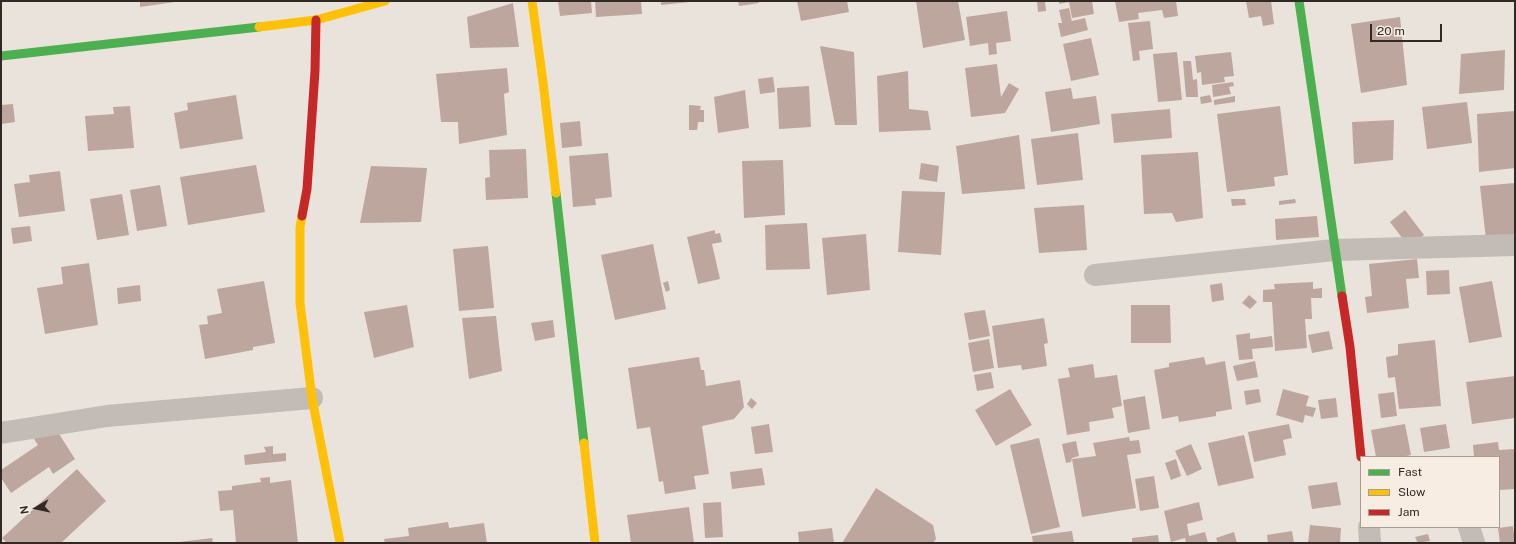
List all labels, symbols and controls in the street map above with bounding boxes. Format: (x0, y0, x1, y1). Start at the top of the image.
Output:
scale bar (1372, 16, 1444, 42)
text: 20 m (1377, 24, 1405, 38)
legend (1360, 456, 1500, 528)
text: Fast (1398, 465, 1422, 479)
text: Slow (1398, 485, 1425, 499)
north arrow (16, 488, 56, 528)
text: N (18, 505, 31, 515)
text: Jam (1398, 505, 1420, 519)

